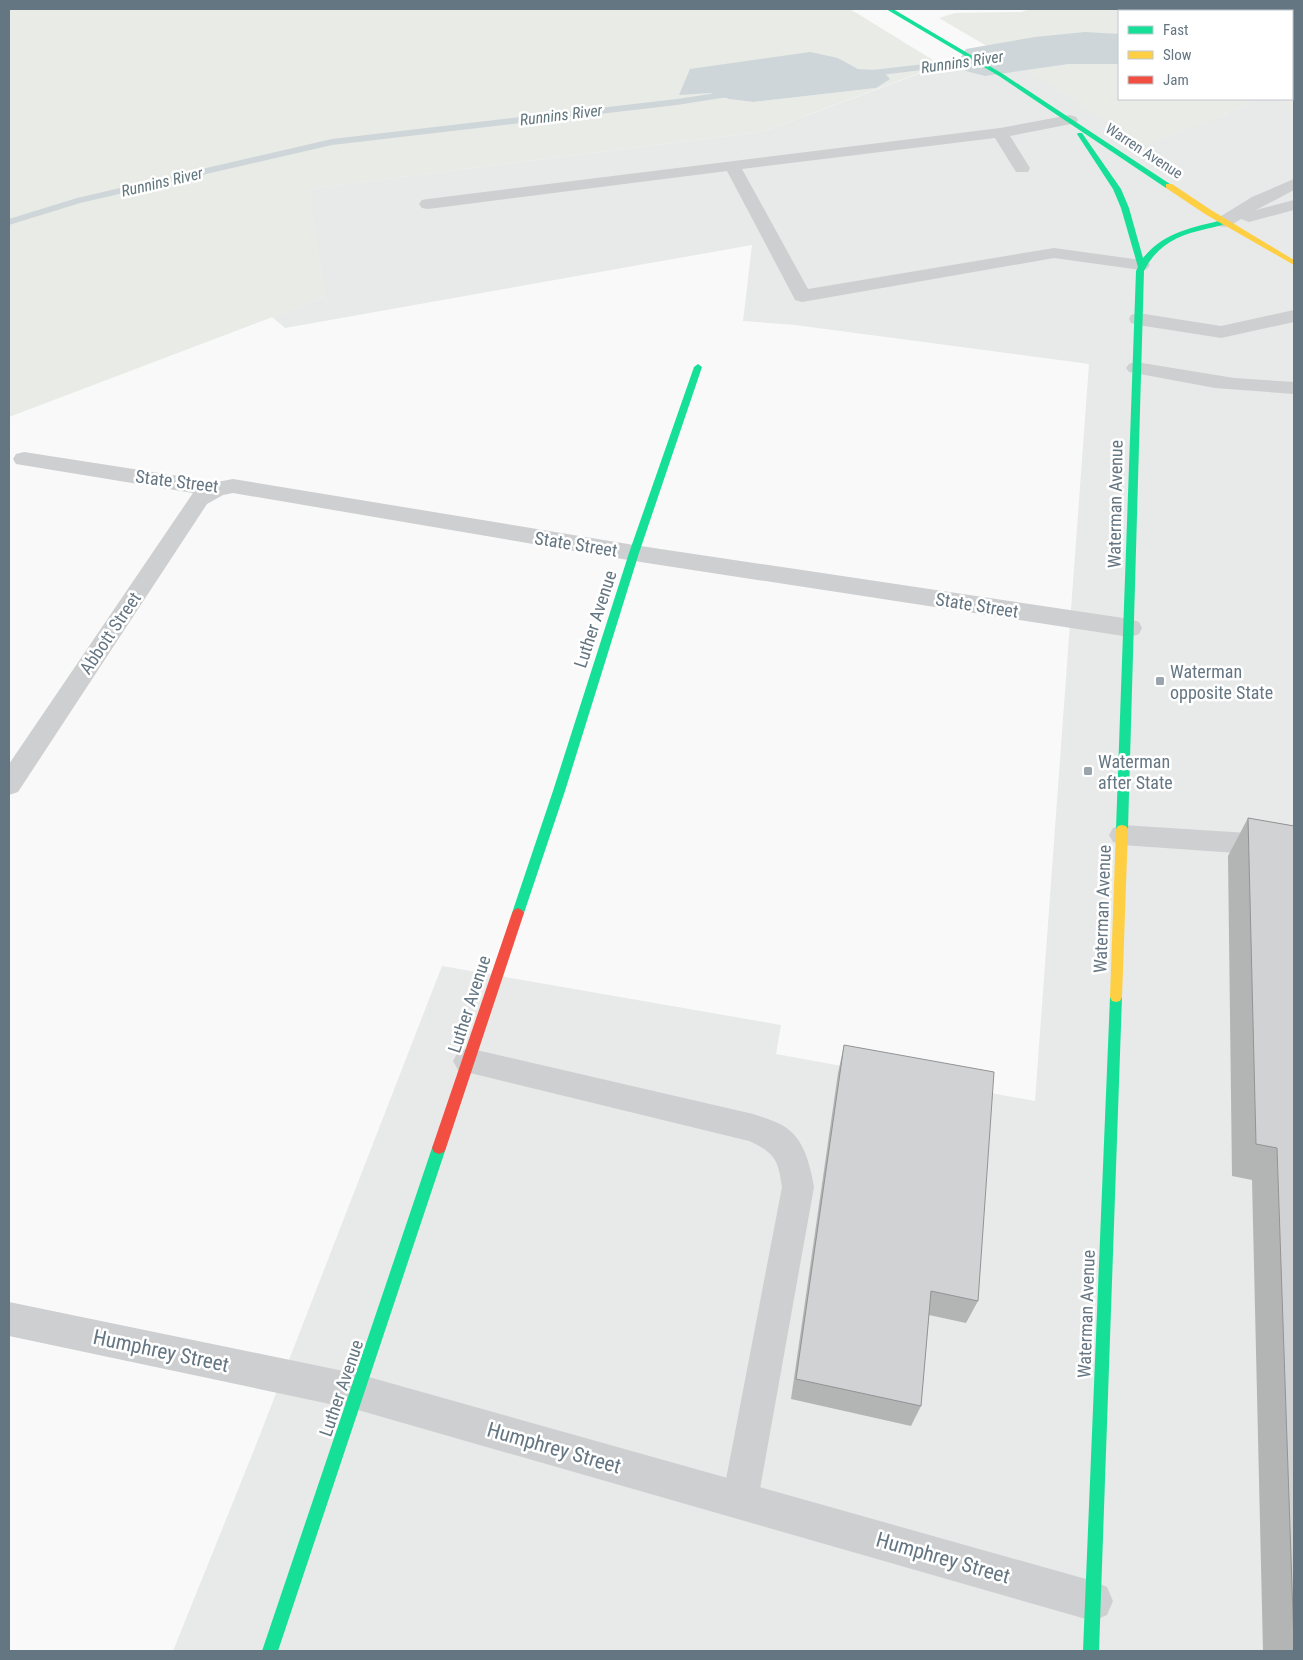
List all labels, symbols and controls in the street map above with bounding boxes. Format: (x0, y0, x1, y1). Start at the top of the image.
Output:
legend (1118, 10, 1293, 100)
text: Fast (1163, 21, 1188, 39)
text: Slow (1163, 46, 1192, 64)
water label: Runnins River (920, 47, 1006, 77)
text: Jam (1163, 71, 1189, 89)
water label: Runnins River (519, 100, 605, 129)
street label: Warren Avenue (1102, 119, 1186, 183)
water label: Runnins River (119, 163, 206, 201)
street label: Waterman Avenue (1103, 440, 1127, 568)
street label: State Street (134, 465, 220, 497)
street label: State Street (533, 527, 619, 561)
street label: Luther Avenue (569, 568, 621, 670)
street label: Abbott Street (75, 588, 145, 678)
street label: State Street (934, 588, 1020, 622)
place label: Waterman opposite State (1170, 661, 1273, 703)
marker: Waterman opposite State (1154, 675, 1166, 687)
place label: Waterman after State (1098, 751, 1173, 793)
marker: Waterman after State (1082, 765, 1094, 777)
street label: Waterman Avenue (1089, 845, 1115, 973)
street label: Luther Avenue (443, 953, 495, 1055)
street label: Waterman Avenue (1073, 1250, 1099, 1378)
street label: Humphrey Street (91, 1325, 231, 1377)
street label: Luther Avenue (315, 1337, 367, 1439)
street label: Humphrey Street (484, 1417, 624, 1479)
street label: Humphrey Street (873, 1527, 1013, 1589)

